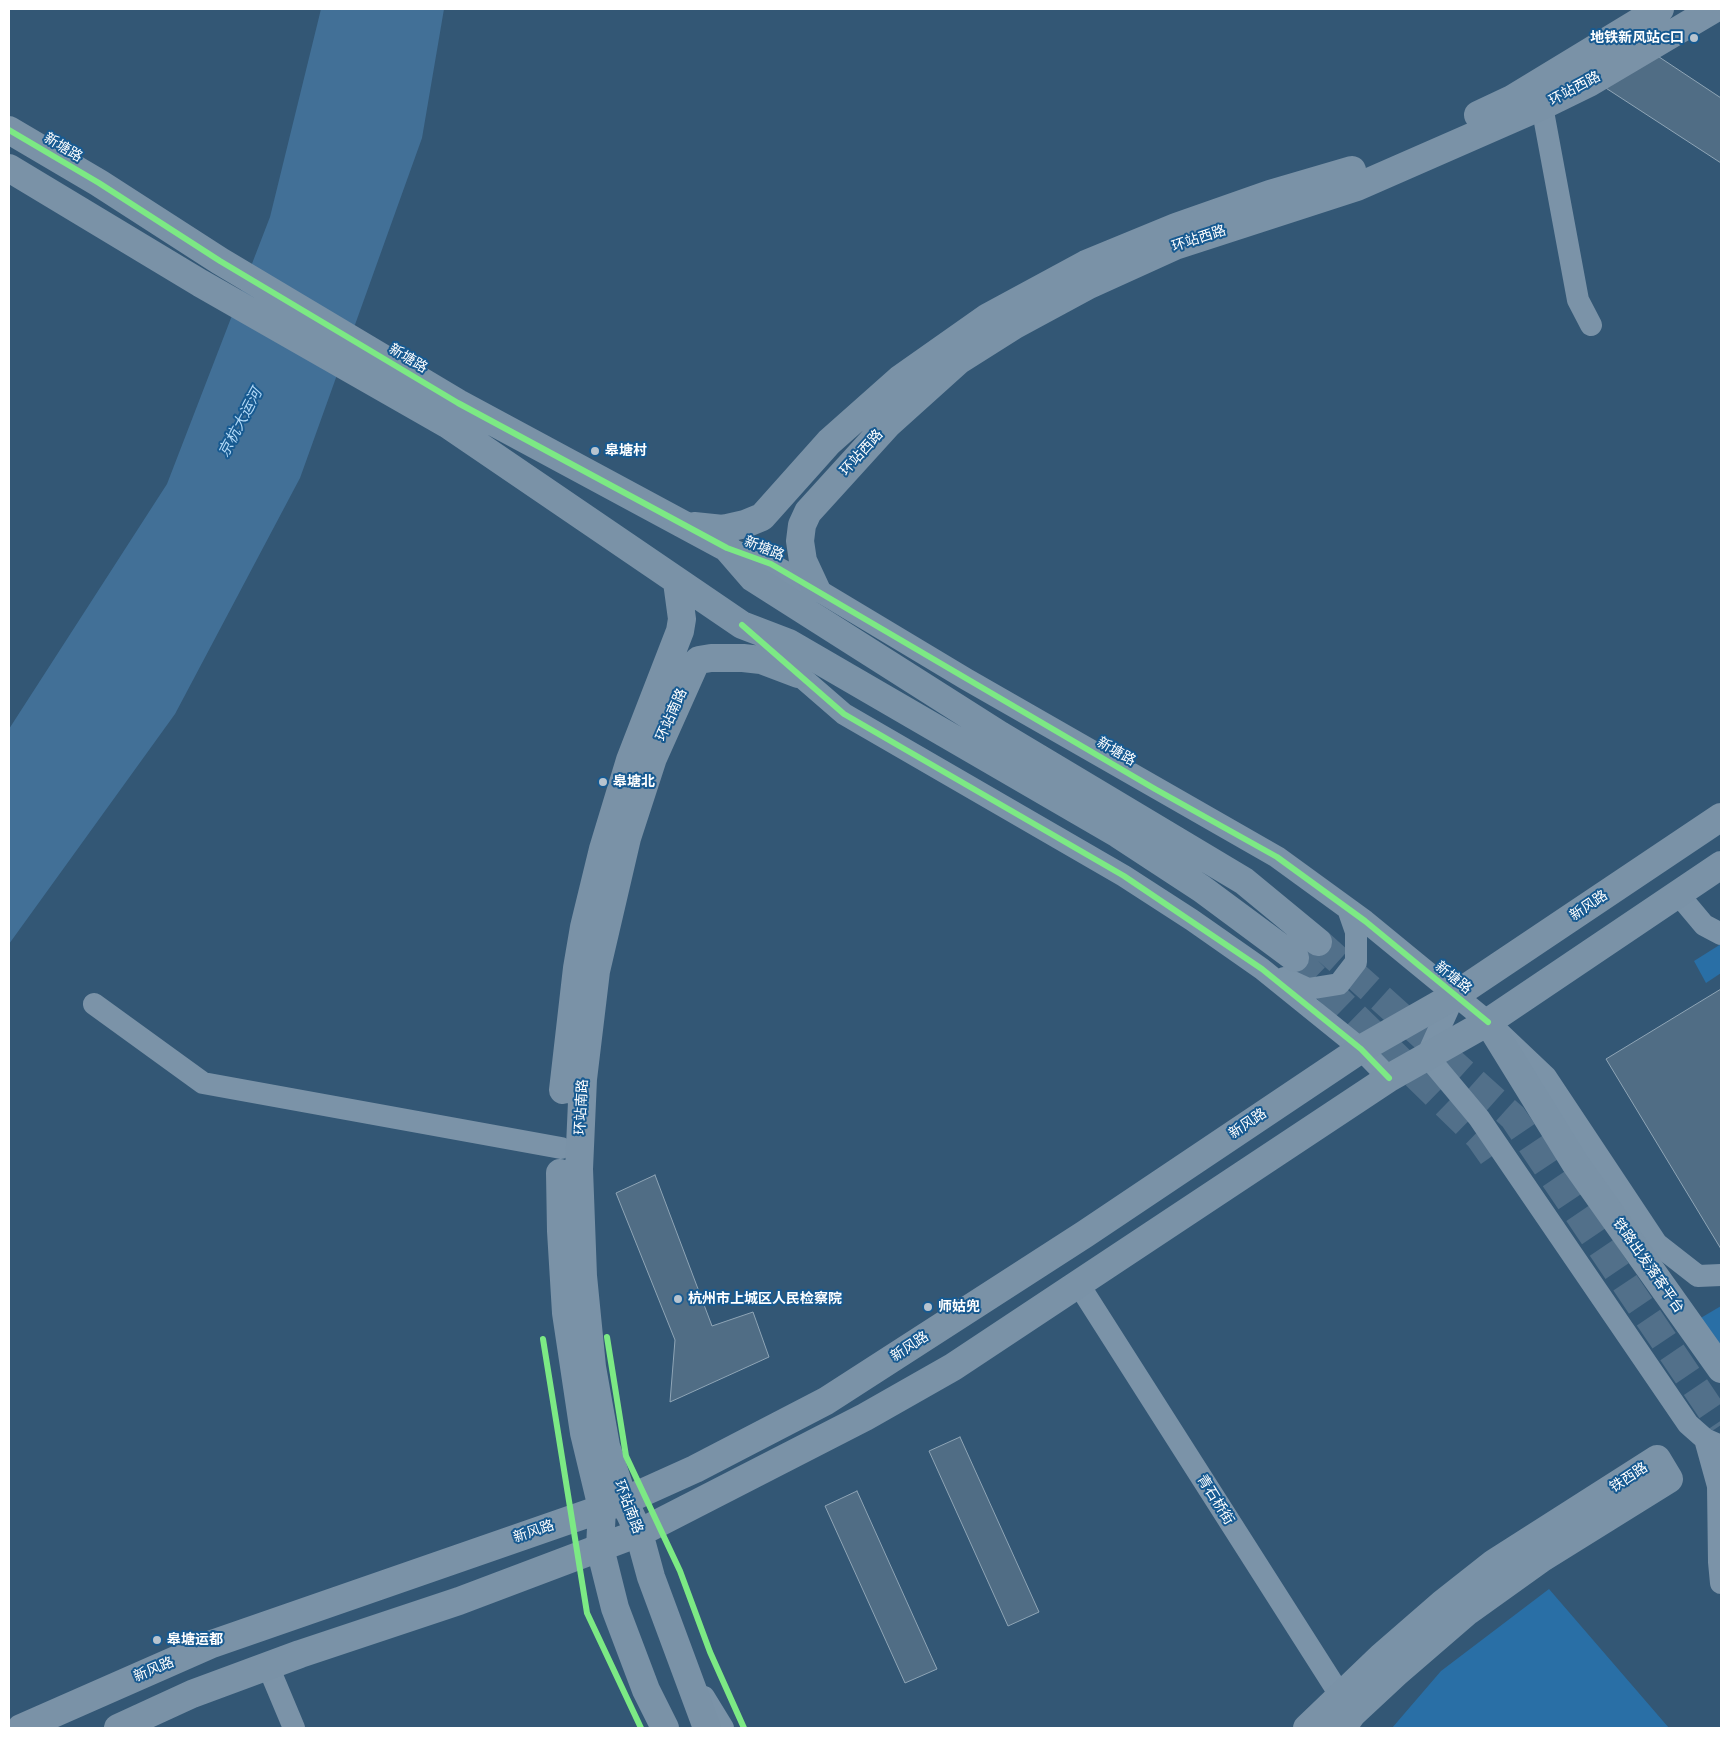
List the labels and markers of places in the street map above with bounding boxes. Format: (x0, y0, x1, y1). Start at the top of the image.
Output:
place label: 地铁新风站C口 (1590, 30, 1684, 46)
marker: 地铁新风站C口 (1688, 32, 1700, 44)
place label: 皋塘村 (605, 443, 647, 459)
marker: 皋塘村 (589, 445, 601, 457)
place label: 皋塘北 (613, 774, 655, 790)
marker: 皋塘北 (597, 776, 609, 788)
place label: 杭州市上城区人民检察院 (688, 1291, 842, 1307)
marker: 杭州市上城区人民检察院 (672, 1293, 684, 1305)
place label: 师姑兜 (938, 1299, 980, 1315)
marker: 师姑兜 (922, 1301, 934, 1313)
place label: 皋塘运都 (167, 1632, 223, 1648)
marker: 皋塘运都 (151, 1634, 163, 1646)

